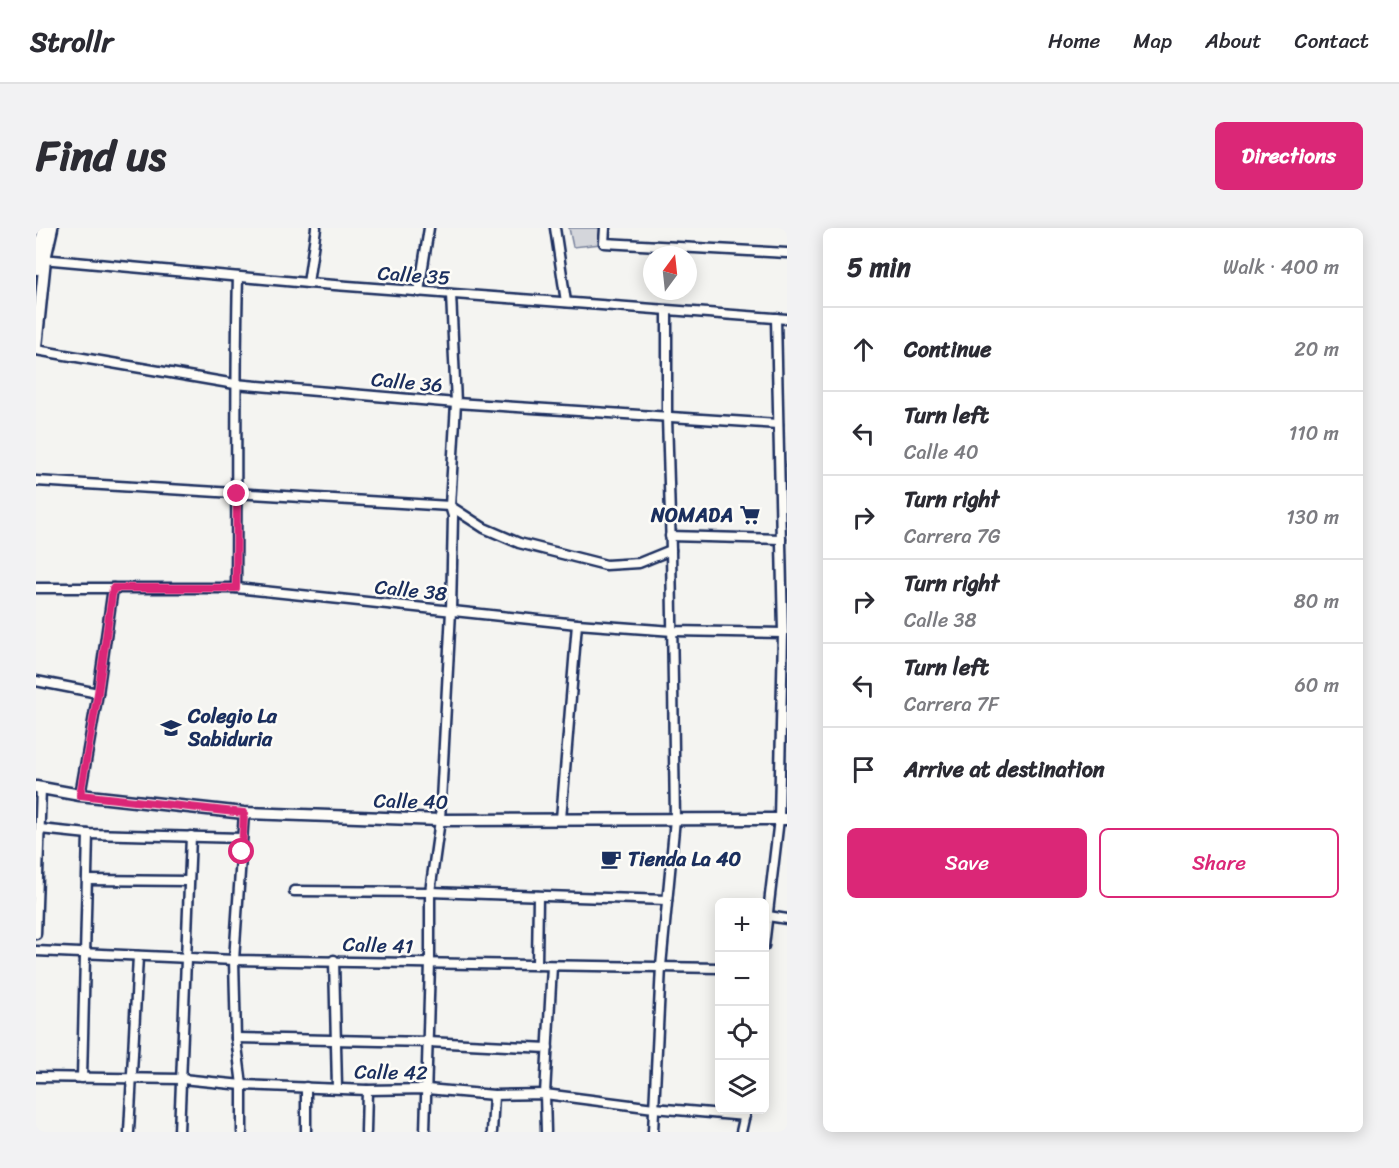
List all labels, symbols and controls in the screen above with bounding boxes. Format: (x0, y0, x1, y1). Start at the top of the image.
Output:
text: Strollr (30, 17, 113, 66)
text: Home (1048, 22, 1100, 60)
text: Map (1133, 22, 1172, 60)
text: About (1205, 22, 1262, 60)
text: Contact (1295, 22, 1369, 60)
text: Find us (36, 119, 166, 193)
button: Directions (1215, 122, 1363, 190)
text: 5 min (847, 244, 911, 290)
north arrow (643, 246, 697, 300)
text: Walk · 400 m (1223, 250, 1339, 285)
street label: Calle 35 (377, 256, 451, 295)
text: Continue (904, 330, 992, 369)
text: 20 m (1294, 332, 1339, 367)
icon: ahead (847, 333, 880, 366)
street label: Calle 36 (370, 362, 444, 403)
text: Turn left (904, 396, 989, 435)
text: 110 m (1289, 416, 1339, 451)
icon: left (847, 417, 880, 450)
text: Calle 40 (904, 435, 979, 470)
route end (223, 480, 249, 506)
text: Turn right (904, 480, 999, 519)
place label: NOMADA (650, 498, 733, 533)
text: 130 m (1286, 500, 1339, 535)
icon: right (847, 501, 880, 534)
supermarket icon: NOMADA (738, 503, 762, 527)
text: Carrera 7G (904, 519, 1001, 554)
text: Turn right (904, 564, 999, 603)
street label: Calle 38 (373, 569, 449, 612)
text: 80 m (1294, 584, 1339, 619)
icon: right (847, 585, 880, 618)
text: Calle 38 (904, 603, 976, 638)
text: Turn left (904, 648, 989, 687)
text: 60 m (1294, 668, 1339, 703)
icon: left (847, 669, 880, 702)
text: Carrera 7F (904, 687, 999, 722)
place label: Colegio La Sabiduria (187, 699, 278, 757)
school or university icon: Colegio La Sabiduria (159, 716, 183, 740)
text: Arrive at destination (904, 750, 1105, 789)
icon: arrive (847, 753, 880, 786)
street label: Calle 40 (373, 783, 449, 820)
button: Save (847, 828, 1087, 898)
button: Share (1099, 828, 1339, 898)
route start (228, 838, 254, 864)
place label: Tienda La 40 (628, 842, 741, 877)
cafe icon: Tienda La 40 (599, 847, 623, 871)
map controls (715, 898, 769, 1114)
button: + (715, 898, 769, 952)
street label: Calle 41 (342, 927, 414, 964)
button: − (715, 952, 769, 1006)
button: locate (715, 1006, 769, 1060)
street label: Calle 42 (354, 1054, 428, 1091)
button: layers (715, 1060, 769, 1114)

